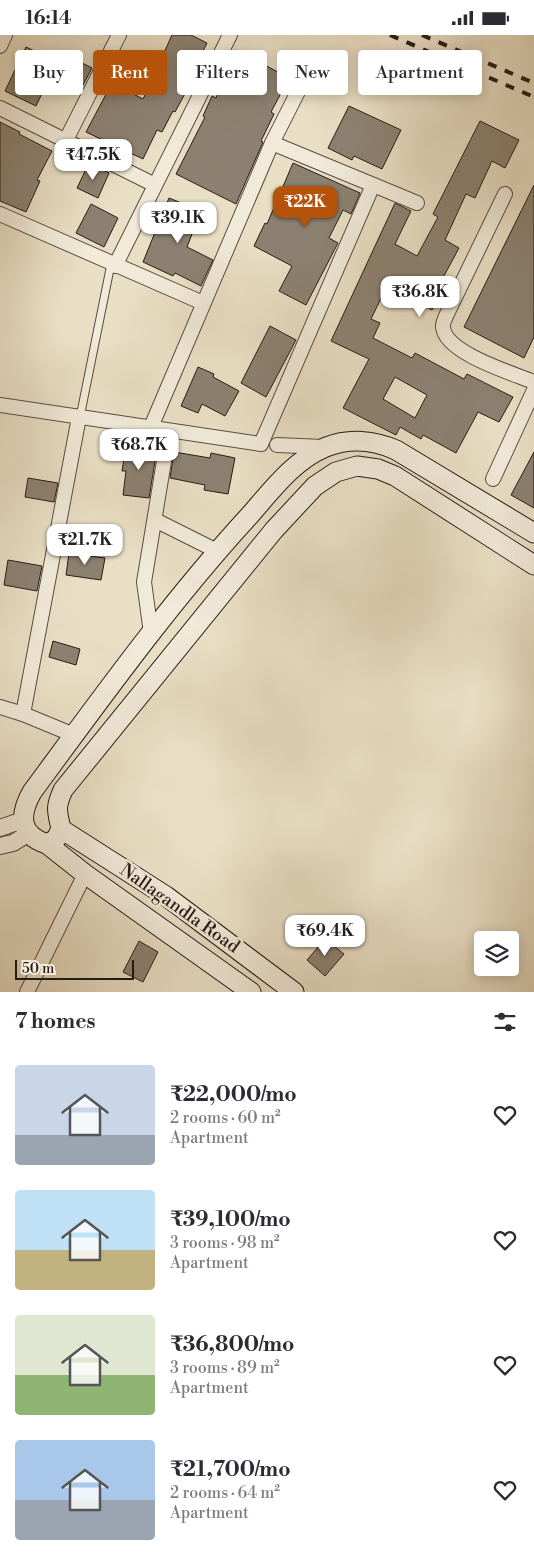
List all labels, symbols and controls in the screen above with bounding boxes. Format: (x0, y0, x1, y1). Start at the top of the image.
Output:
text: 16:14 (25, 6, 72, 30)
chip: Buy (15, 50, 83, 95)
chip: Rent (93, 50, 167, 95)
chip: Filters (177, 50, 267, 95)
chip: New (277, 50, 348, 95)
chip: Apartment (358, 50, 482, 95)
pin: ₹47.5K (52, 139, 134, 181)
text: ₹47.5K (65, 145, 121, 165)
pin: ₹22K (275, 185, 335, 228)
text: ₹22K (284, 192, 326, 212)
pin: ₹39.1K (137, 201, 219, 244)
text: ₹39.1K (151, 208, 205, 228)
pin: ₹36.8K (379, 275, 461, 318)
text: ₹36.8K (392, 282, 448, 302)
pin: ₹68.7K (98, 429, 180, 471)
text: ₹68.7K (111, 435, 167, 455)
pin: ₹21.7K (44, 523, 126, 566)
text: ₹21.7K (58, 530, 112, 550)
street label: Nallagandla Road (115, 858, 245, 959)
pin: ₹69.4K (284, 915, 366, 957)
text: ₹69.4K (296, 921, 354, 941)
map controls (474, 931, 519, 976)
button: layers (474, 931, 519, 976)
scale bar (15, 957, 134, 980)
text: 50 m (22, 960, 54, 978)
icon: filters (491, 1008, 519, 1036)
text: 7 homes (15, 1009, 96, 1035)
text: ₹22,000/mo (170, 1082, 297, 1108)
icon: home (55, 1085, 115, 1145)
icon: heart (491, 1101, 519, 1129)
text: 2 rooms · 60 m² (170, 1108, 281, 1128)
text: Apartment (170, 1128, 249, 1148)
text: ₹39,100/mo (170, 1207, 291, 1233)
icon: home (55, 1210, 115, 1270)
icon: heart (491, 1226, 519, 1254)
text: 3 rooms · 98 m² (170, 1233, 280, 1253)
text: Apartment (170, 1253, 249, 1273)
text: ₹36,800/mo (170, 1332, 294, 1358)
icon: home (55, 1335, 115, 1395)
icon: heart (491, 1351, 519, 1379)
text: 3 rooms · 89 m² (170, 1358, 280, 1378)
text: Apartment (170, 1378, 249, 1398)
text: ₹21,700/mo (170, 1457, 291, 1483)
icon: home (55, 1460, 115, 1520)
icon: heart (491, 1476, 519, 1504)
text: 2 rooms · 64 m² (170, 1483, 280, 1503)
text: Apartment (170, 1503, 249, 1523)

